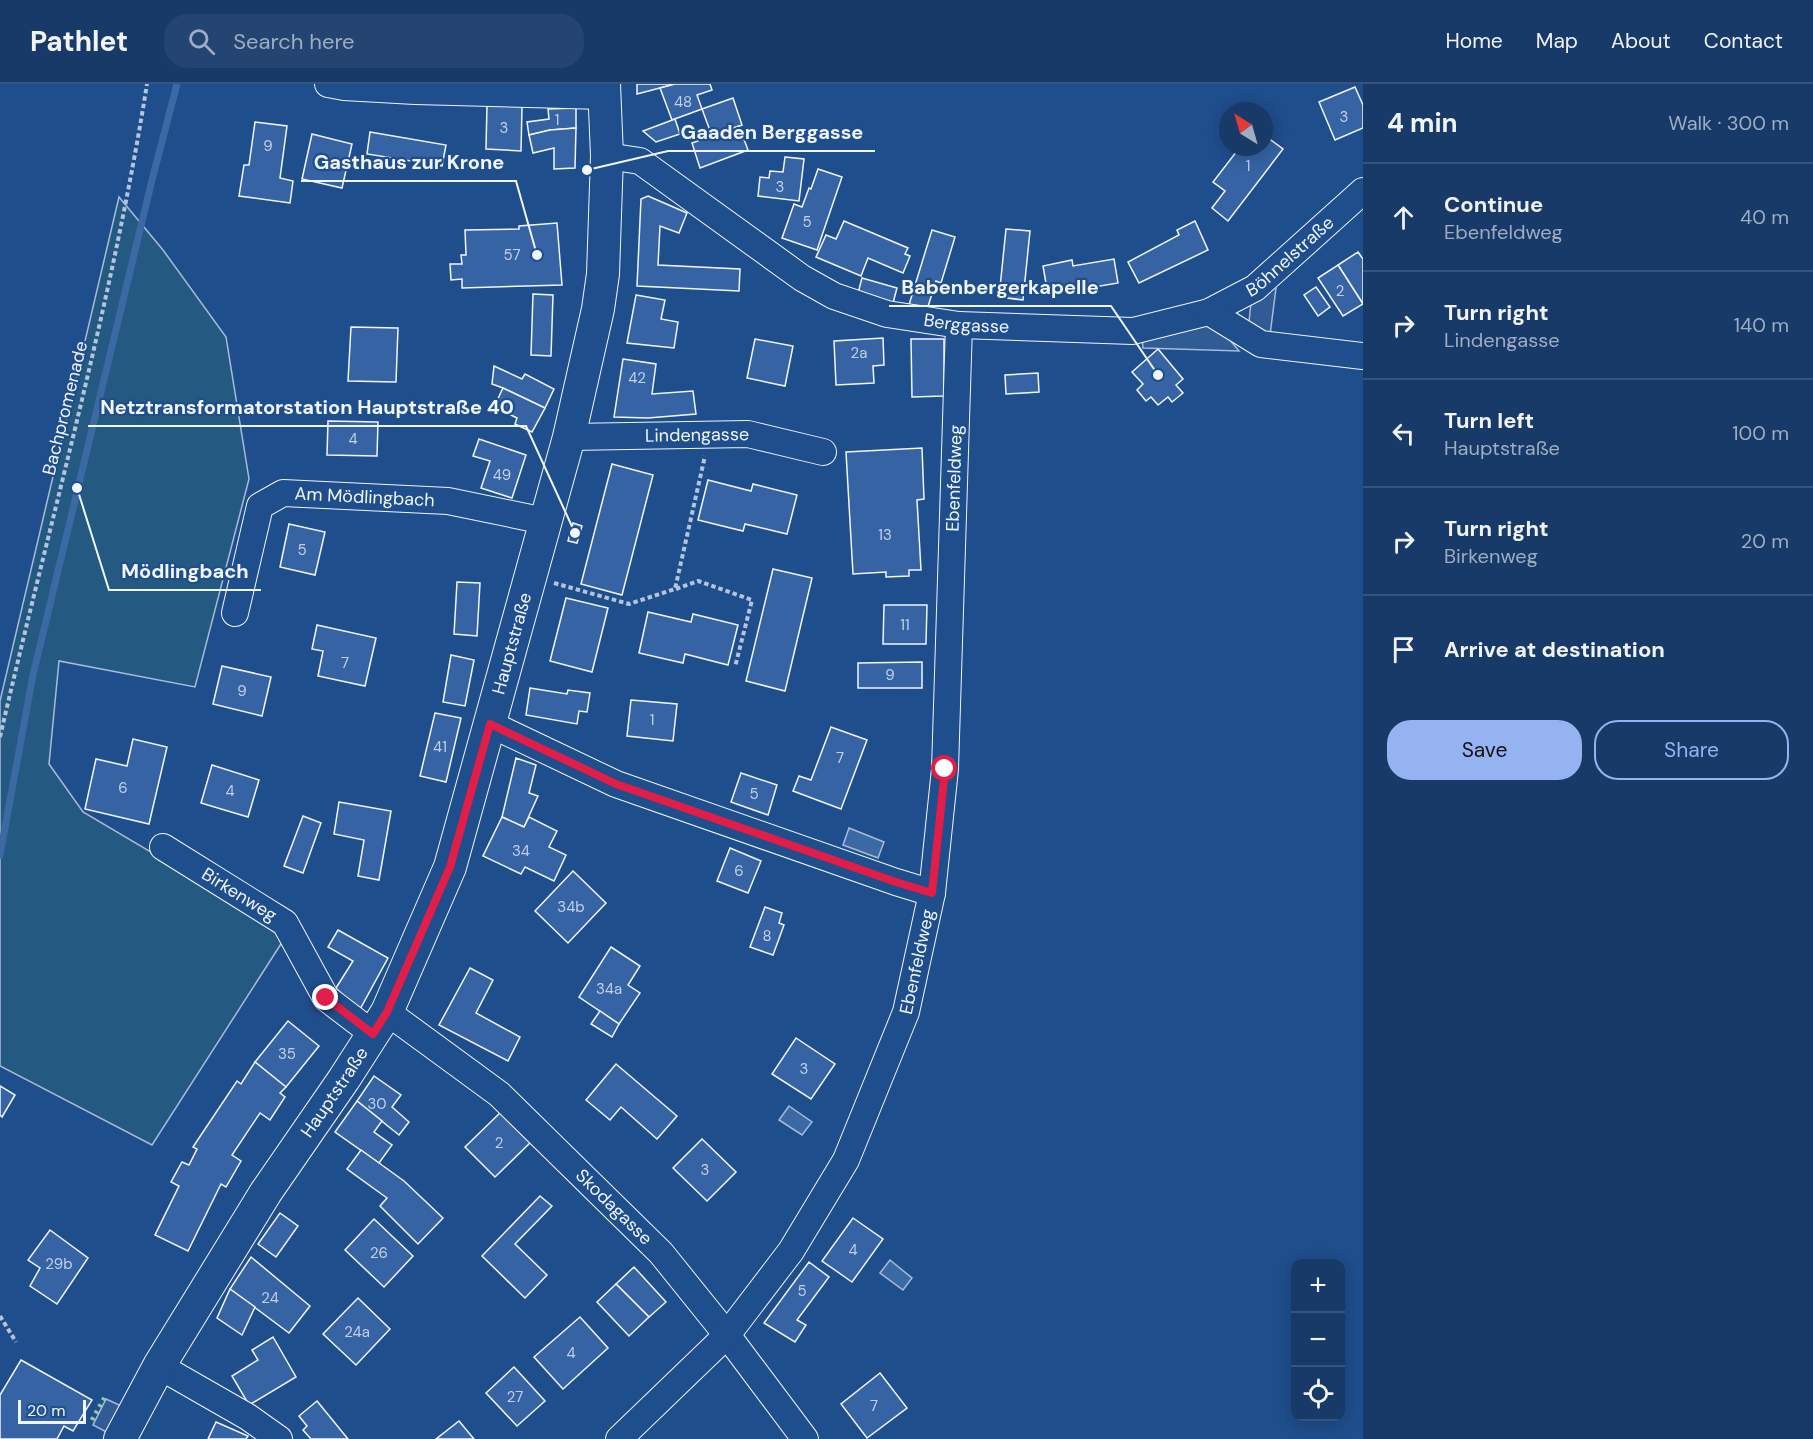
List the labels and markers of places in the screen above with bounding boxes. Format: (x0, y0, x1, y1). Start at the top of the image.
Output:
callout: Gaaden Berggasse (668, 113, 875, 151)
callout: Gasthaus zur Krone (301, 143, 516, 181)
callout: Babenbergerkapelle (889, 268, 1111, 306)
callout: Netztransformatorstation Hauptstraße 40 (88, 388, 526, 426)
callout: Mödlingbach (109, 552, 261, 590)

